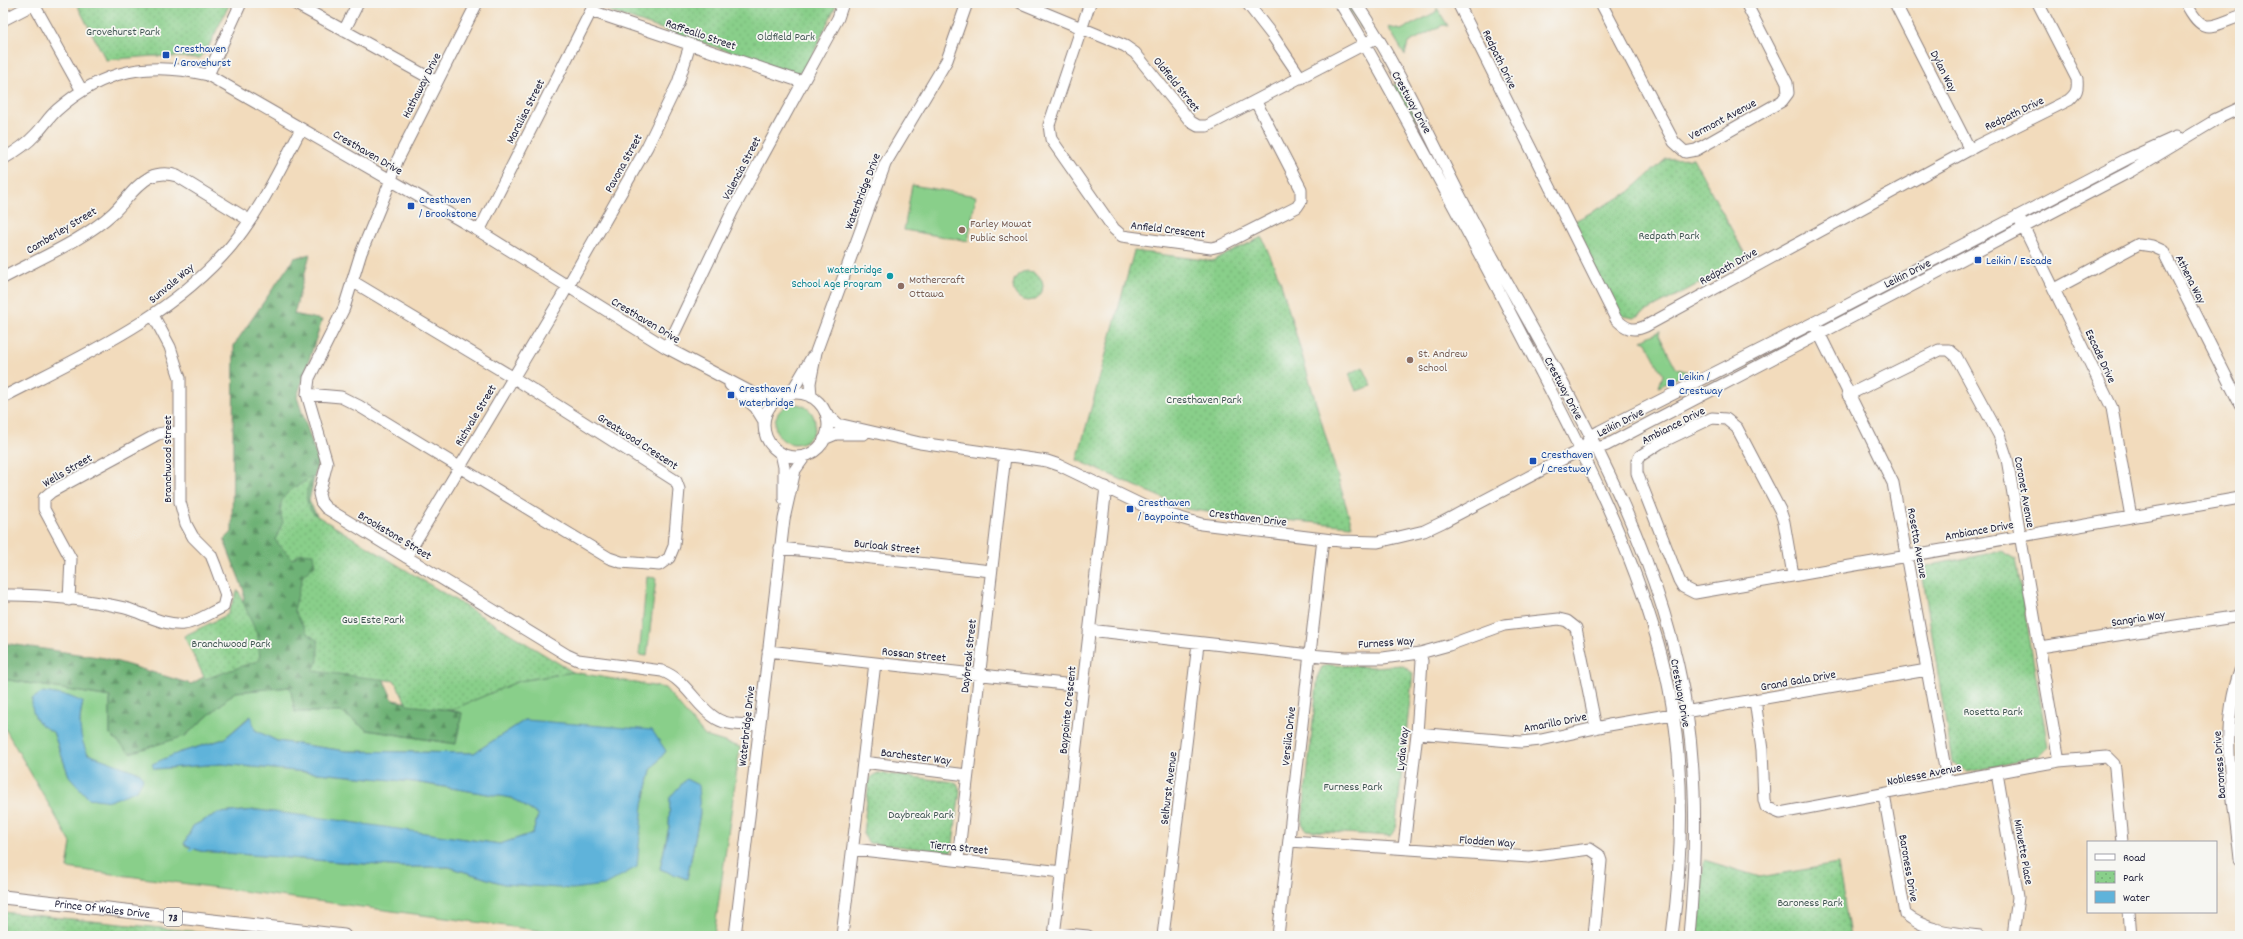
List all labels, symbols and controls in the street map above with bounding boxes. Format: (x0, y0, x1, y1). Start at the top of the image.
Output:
street label: Raffeallo Street (663, 15, 739, 56)
park label: Grovehurst Park (86, 24, 160, 41)
street label: Redpath Drive (1477, 27, 1520, 92)
park label: Oldfield Park (757, 29, 815, 46)
place label: Cresthaven / Grovehurst (174, 41, 231, 72)
street label: Dylan Way (1925, 48, 1961, 97)
marker: Cresthaven / Grovehurst (161, 50, 171, 60)
street label: Hathaway Drive (399, 50, 446, 121)
street label: Oldfield Street (1148, 54, 1204, 117)
street label: Crestway Drive (1386, 68, 1435, 137)
street label: Maralisa Street (503, 76, 550, 147)
street label: Redpath Drive (1982, 93, 2047, 136)
street label: Vermont Avenue (1686, 95, 1760, 145)
street label: Cresthaven Drive (329, 126, 405, 180)
street label: Pavona Street (601, 131, 648, 196)
street label: Valencia Street (718, 133, 766, 203)
street label: Waterbridge Drive (841, 151, 886, 232)
place label: Cresthaven / Brookstone (419, 192, 477, 223)
marker: Cresthaven / Brookstone (406, 201, 416, 211)
street label: Camberley Street (23, 203, 101, 259)
place label: Farley Mowat Public School (970, 216, 1032, 247)
street label: Anfield Crescent (1130, 217, 1207, 244)
marker: Farley Mowat Public School (957, 225, 967, 235)
park label: Redpath Park (1638, 228, 1700, 245)
street label: Redpath Drive (1697, 244, 1761, 290)
street label: Athena Way (2170, 252, 2210, 308)
place label: Leikin / Escade (1986, 253, 2052, 270)
street label: Leikin Drive (1881, 255, 1934, 293)
marker: Leikin / Escade (1973, 255, 1983, 265)
street label: Sunvale Way (145, 259, 199, 308)
place label: Waterbridge School Age Program (791, 262, 882, 293)
marker: Waterbridge School Age Program (885, 271, 895, 281)
place label: Mothercraft Ottawa (909, 272, 965, 303)
marker: Mothercraft Ottawa (896, 281, 906, 291)
street label: Cresthaven Drive (607, 294, 683, 349)
street label: Escade Drive (2080, 327, 2120, 386)
place label: St. Andrew School (1418, 346, 1468, 377)
street label: Crestway Drive (1539, 354, 1586, 423)
marker: St. Andrew School (1405, 355, 1415, 365)
place label: Leikin / Crestway (1679, 369, 1723, 400)
marker: Leikin / Crestway (1666, 378, 1676, 388)
street label: Richvale Street (451, 381, 502, 450)
place label: Cresthaven / Waterbridge (739, 381, 798, 412)
marker: Cresthaven / Waterbridge (726, 390, 736, 400)
park label: Cresthaven Park (1166, 392, 1242, 409)
street label: Ambiance Drive (1639, 403, 1708, 450)
street label: Leikin Drive (1594, 404, 1647, 442)
street label: Greatwood Crescent (593, 410, 681, 475)
street label: Branchwood Street (160, 415, 177, 503)
place label: Cresthaven / Crestway (1541, 447, 1594, 478)
street label: Wells Street (40, 450, 96, 492)
street label: Coronet Avenue (2009, 455, 2038, 529)
marker: Cresthaven / Crestway (1528, 456, 1538, 466)
place label: Cresthaven / Baypointe (1138, 495, 1191, 526)
marker: Cresthaven / Baypointe (1125, 504, 1135, 514)
street label: Cresthaven Drive (1208, 505, 1288, 532)
street label: Rosetta Avenue (1902, 507, 1931, 580)
street label: Brookstone Street (354, 508, 435, 565)
street label: Ambiance Drive (1944, 517, 2015, 546)
street label: Burloak Street (853, 536, 921, 559)
street label: Sangria Way (2110, 607, 2167, 632)
park label: Gus Este Park (342, 612, 404, 629)
street label: Daybreak Street (957, 618, 982, 694)
street label: Furness Way (1358, 633, 1416, 654)
park label: Branchwood Park (192, 636, 271, 653)
street label: Rossan Street (881, 644, 947, 667)
street label: Crestway Drive (1665, 658, 1694, 729)
street label: Baypointe Crescent (1055, 665, 1082, 755)
street label: Grand Gala Drive (1759, 666, 1837, 696)
street label: Waterbridge Drive (735, 685, 760, 767)
park label: Rosetta Park (1963, 704, 2023, 721)
street label: Versilia Drive (1278, 706, 1301, 767)
street label: Amarillo Drive (1522, 709, 1588, 738)
street label: Lydia Way (1393, 726, 1414, 772)
street label: Baroness Drive (2210, 730, 2231, 799)
street label: Barchester Way (880, 745, 953, 770)
street label: Selhurst Avenue (1157, 751, 1182, 826)
street label: Noblesse Avenue (1886, 760, 1963, 791)
park label: Furness Park (1323, 779, 1383, 796)
park label: Daybreak Park (888, 807, 954, 824)
street label: Minuette Place (2008, 818, 2037, 886)
street label: Flodden Way (1458, 832, 1516, 853)
street label: Baroness Drive (1893, 833, 1922, 903)
street label: Tierra Street (929, 837, 989, 860)
legend (2087, 841, 2217, 913)
text: Road (2123, 850, 2145, 867)
text: Park (2123, 870, 2144, 887)
text: Water (2123, 890, 2150, 907)
park label: Baroness Park (1777, 895, 1843, 912)
street label: Prince Of Wales Drive (54, 896, 151, 924)
road number: 73 (164, 908, 182, 926)

